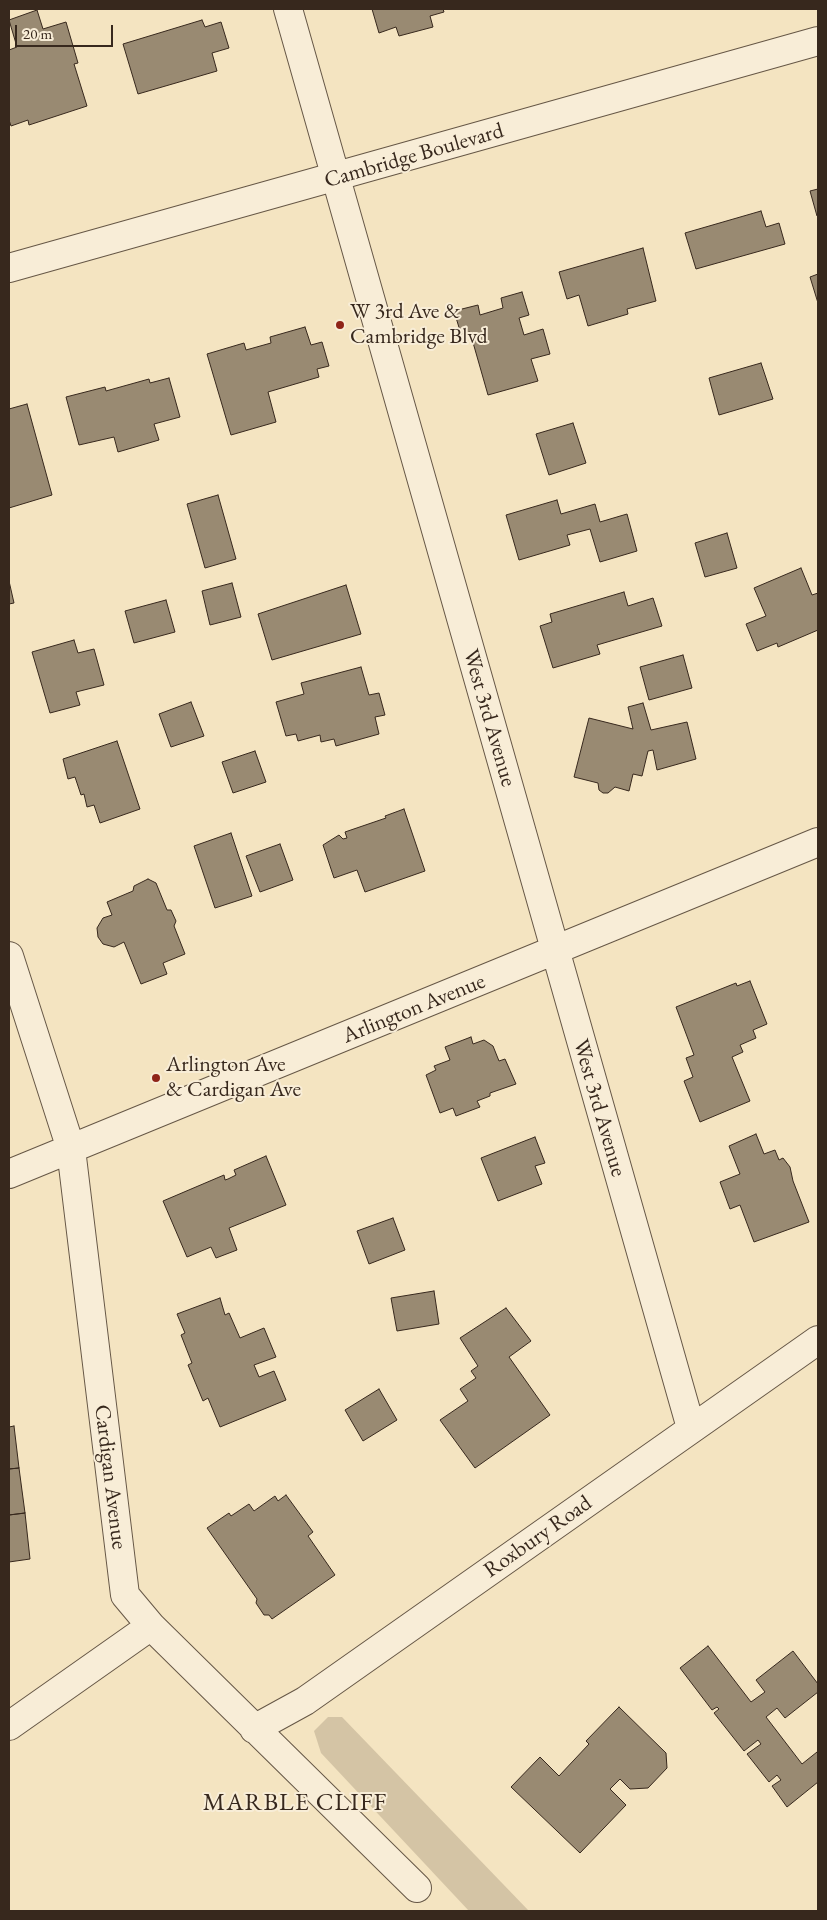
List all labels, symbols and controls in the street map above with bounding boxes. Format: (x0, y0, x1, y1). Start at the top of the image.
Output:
scale bar (18, 15, 115, 47)
text: 20 m (23, 24, 52, 43)
street label: Cambridge Boulevard (321, 118, 507, 194)
place label: W 3rd Ave & Cambridge Blvd (350, 299, 488, 350)
marker: W 3rd Ave & Cambridge Blvd (334, 319, 346, 331)
street label: West 3rd Avenue (457, 646, 521, 790)
street label: Arlington Avenue (339, 968, 489, 1050)
street label: West 3rd Avenue (567, 1036, 631, 1180)
place label: Arlington Ave & Cardigan Ave (166, 1052, 301, 1104)
marker: Arlington Ave & Cardigan Ave (150, 1072, 162, 1084)
street label: Cardigan Avenue (88, 1403, 132, 1551)
street label: Roxbury Road (479, 1490, 597, 1584)
district label: MARBLE CLIFF (201, 1788, 389, 1818)

